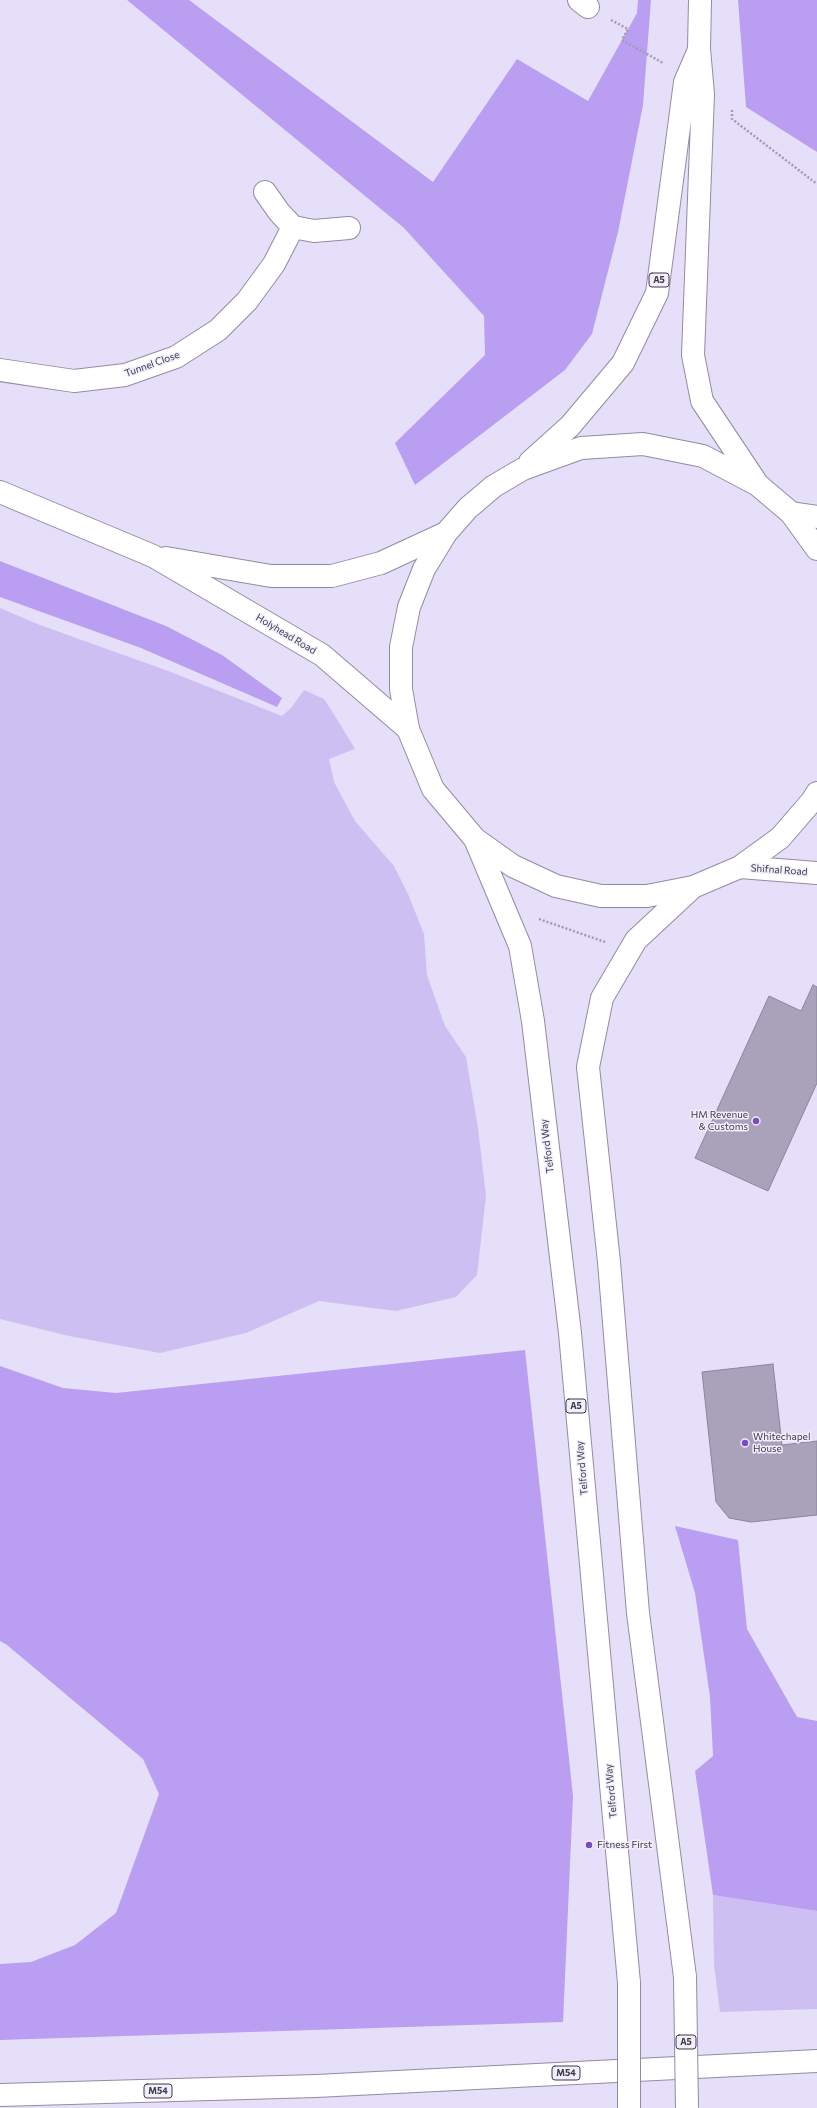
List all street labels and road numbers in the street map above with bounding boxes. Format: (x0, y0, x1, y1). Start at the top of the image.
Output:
road number: A5 (649, 273, 669, 287)
street label: Tunnel Close (123, 349, 181, 379)
street label: Holyhead Road (254, 611, 318, 657)
street label: Shifnal Road (750, 862, 808, 878)
street label: Telford Way (538, 1118, 556, 1174)
road number: A5 (566, 1399, 586, 1413)
street label: Telford Way (574, 1440, 590, 1496)
street label: Telford Way (603, 1763, 619, 1819)
road number: A5 (676, 2035, 696, 2049)
road number: M54 (552, 2066, 580, 2080)
road number: M54 (144, 2084, 172, 2098)

